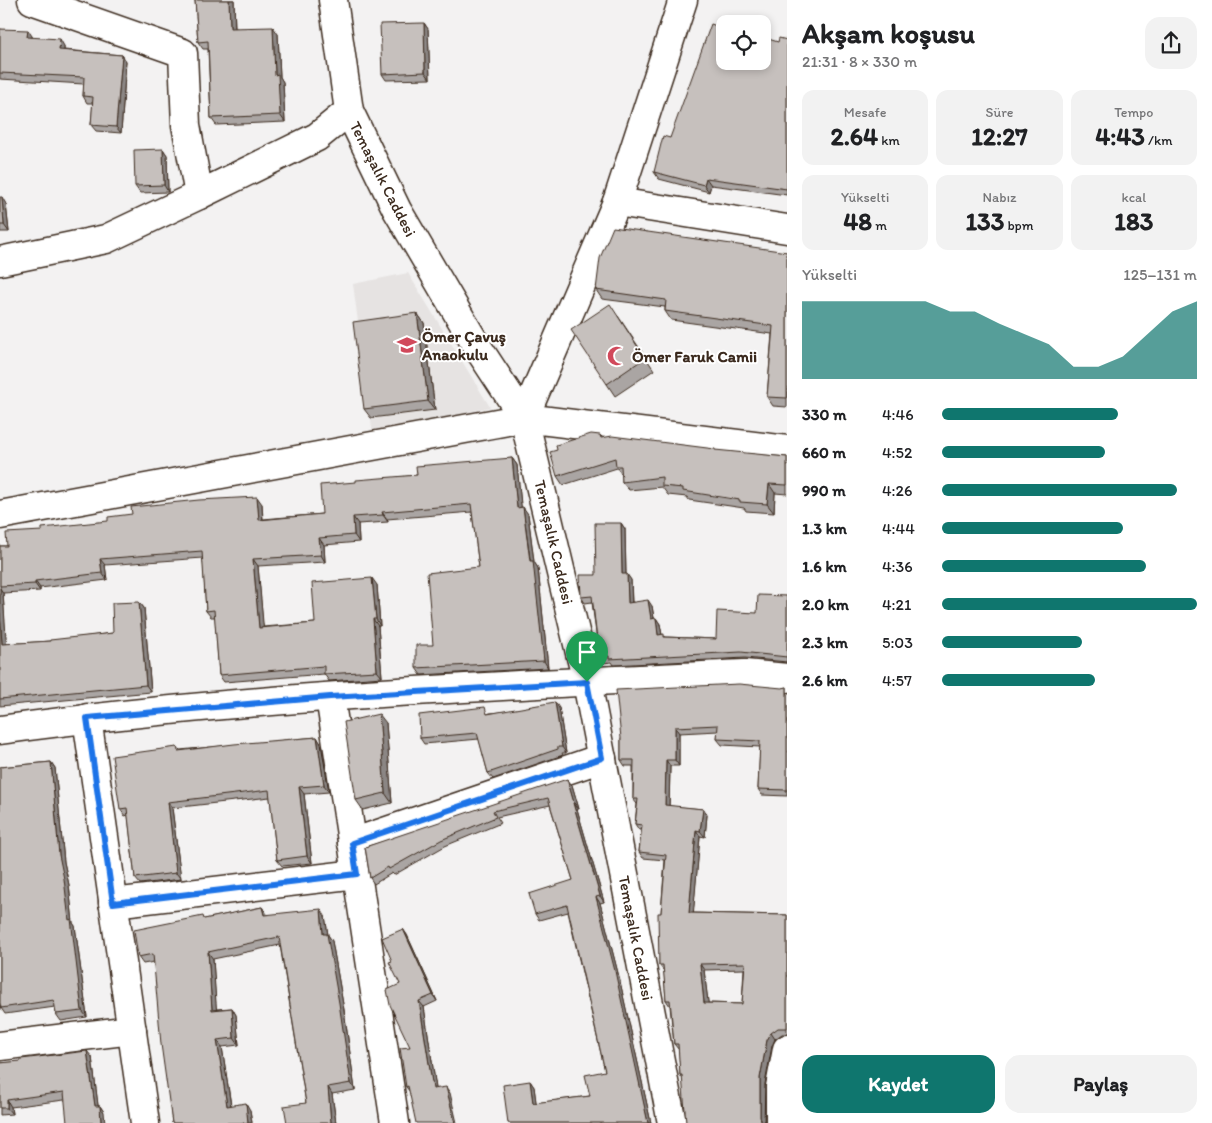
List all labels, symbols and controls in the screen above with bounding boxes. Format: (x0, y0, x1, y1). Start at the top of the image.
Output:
map controls (716, 15, 771, 70)
button: locate (716, 15, 771, 70)
text: Akşam koşusu (802, 16, 975, 50)
button: share (1145, 17, 1197, 69)
text: 21:31 · 8 × 330 m (802, 52, 917, 71)
text: Mesafe (844, 104, 887, 121)
text: Süre (986, 104, 1013, 121)
text: Tempo (1114, 104, 1153, 121)
street label: Temaşalık Caddesi (346, 118, 420, 240)
text: 2.64 (831, 121, 878, 151)
text: 12:27 (971, 121, 1028, 151)
text: 4:43 (1095, 121, 1145, 151)
text: km (878, 132, 900, 149)
text: /km (1145, 132, 1173, 149)
text: Yükselti (841, 189, 889, 206)
text: Nabız (982, 189, 1017, 206)
text: kcal (1121, 189, 1146, 206)
text: 48 (843, 206, 872, 236)
text: 133 (966, 206, 1004, 236)
text: 183 (1114, 206, 1153, 236)
text: m (872, 217, 887, 234)
text: bpm (1004, 217, 1033, 234)
text: Yükselti (802, 265, 857, 284)
text: 125–131 m (1123, 265, 1197, 284)
place label: Ömer Çavuş Anaokulu (421, 327, 506, 364)
school or university icon: Ömer Çavuş Anaokulu (396, 334, 418, 356)
mosque icon: Ömer Faruk Camii (606, 345, 628, 367)
place label: Ömer Faruk Camii (632, 347, 757, 366)
text: 330 m (802, 405, 846, 424)
text: 4:46 (882, 405, 914, 424)
text: 660 m (802, 443, 846, 462)
text: 4:52 (882, 443, 912, 462)
street label: Temaşalık Caddesi (530, 478, 578, 606)
text: 990 m (802, 481, 846, 500)
text: 4:26 (882, 481, 912, 500)
text: 1.3 km (802, 519, 847, 538)
text: 4:44 (882, 519, 915, 538)
text: 1.6 km (802, 557, 847, 576)
text: 4:36 (882, 557, 913, 576)
text: 2.0 km (802, 595, 849, 614)
text: 4:21 (882, 595, 911, 614)
pin (566, 631, 608, 682)
text: 2.3 km (802, 633, 848, 652)
text: 5:03 (882, 633, 913, 652)
icon: arrive (573, 638, 601, 666)
text: 2.6 km (802, 671, 848, 690)
text: 4:57 (882, 671, 912, 690)
street label: Temaşalık Caddesi (615, 874, 657, 1002)
button: Kaydet (802, 1055, 995, 1113)
button: Paylaş (1005, 1055, 1197, 1113)

